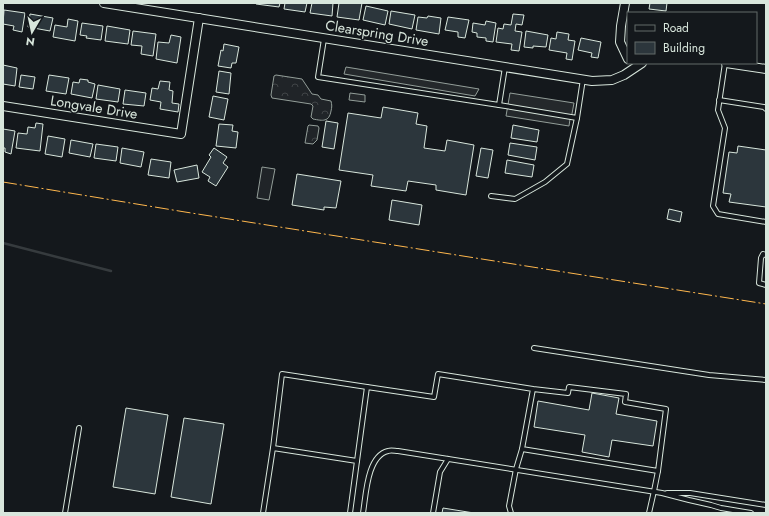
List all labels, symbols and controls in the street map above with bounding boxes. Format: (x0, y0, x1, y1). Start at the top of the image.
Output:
north arrow (12, 12, 52, 52)
legend (627, 12, 757, 64)
street label: Clearspring Drive (324, 15, 430, 51)
text: Road (663, 19, 689, 37)
text: N (25, 33, 36, 50)
text: Building (663, 39, 705, 57)
street label: Longvale Drive (49, 90, 139, 124)

